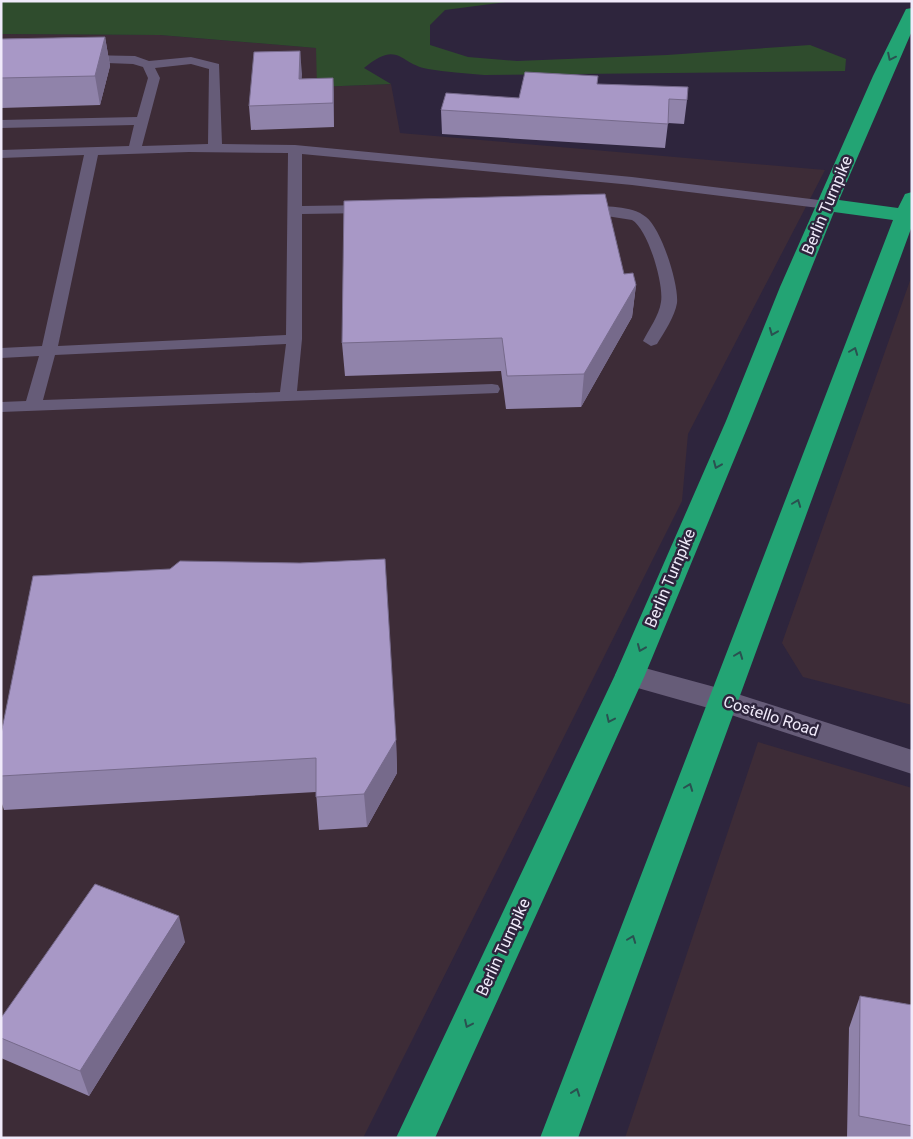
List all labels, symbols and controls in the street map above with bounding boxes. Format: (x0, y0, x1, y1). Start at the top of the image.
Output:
one-way arrow (887, 52, 897, 61)
street label: Berlin Turnpike (798, 153, 856, 257)
one-way arrow (769, 327, 779, 336)
one-way arrow (848, 347, 858, 355)
one-way arrow (713, 460, 724, 469)
one-way arrow (791, 499, 801, 507)
street label: Berlin Turnpike (641, 526, 699, 630)
one-way arrow (637, 643, 648, 652)
one-way arrow (733, 651, 743, 659)
street label: Costello Road (721, 692, 821, 740)
one-way arrow (605, 714, 616, 723)
one-way arrow (683, 783, 693, 792)
street label: Berlin Turnpike (472, 895, 534, 999)
one-way arrow (626, 936, 636, 944)
one-way arrow (463, 1019, 474, 1028)
one-way arrow (570, 1088, 580, 1097)

